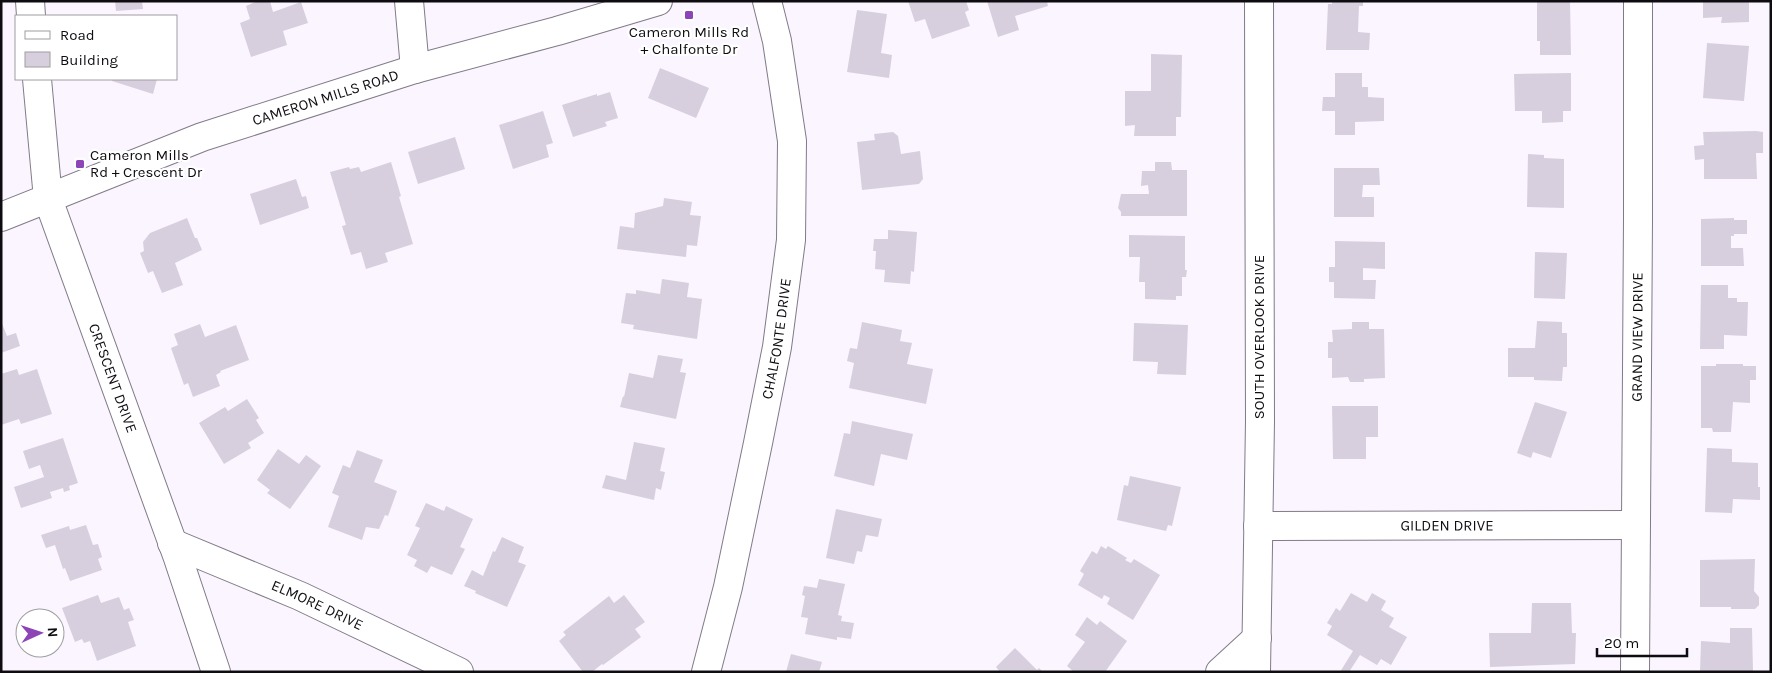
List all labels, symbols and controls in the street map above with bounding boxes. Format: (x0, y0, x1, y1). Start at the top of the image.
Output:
marker: Cameron Mills Rd + Chalfonte Dr (683, 9, 695, 21)
legend (15, 15, 178, 80)
place label: Cameron Mills Rd + Chalfonte Dr (629, 23, 749, 58)
text: Road (60, 26, 95, 44)
text: Building (60, 51, 118, 69)
street label: CAMERON MILLS ROAD (250, 66, 401, 129)
place label: Cameron Mills Rd + Crescent Dr (90, 146, 203, 181)
marker: Cameron Mills Rd + Crescent Dr (74, 158, 86, 170)
street label: SOUTH OVERLOOK DRIVE (1250, 255, 1268, 419)
street label: GRAND VIEW DRIVE (1628, 272, 1647, 402)
street label: CHALFONTE DRIVE (758, 277, 795, 401)
street label: CRESCENT DRIVE (85, 321, 141, 435)
street label: GILDEN DRIVE (1400, 516, 1494, 535)
street label: ELMORE DRIVE (269, 576, 366, 634)
north arrow (15, 608, 65, 658)
scale bar (1597, 626, 1687, 658)
text: N (44, 627, 61, 638)
text: 20 m (1604, 634, 1639, 652)

